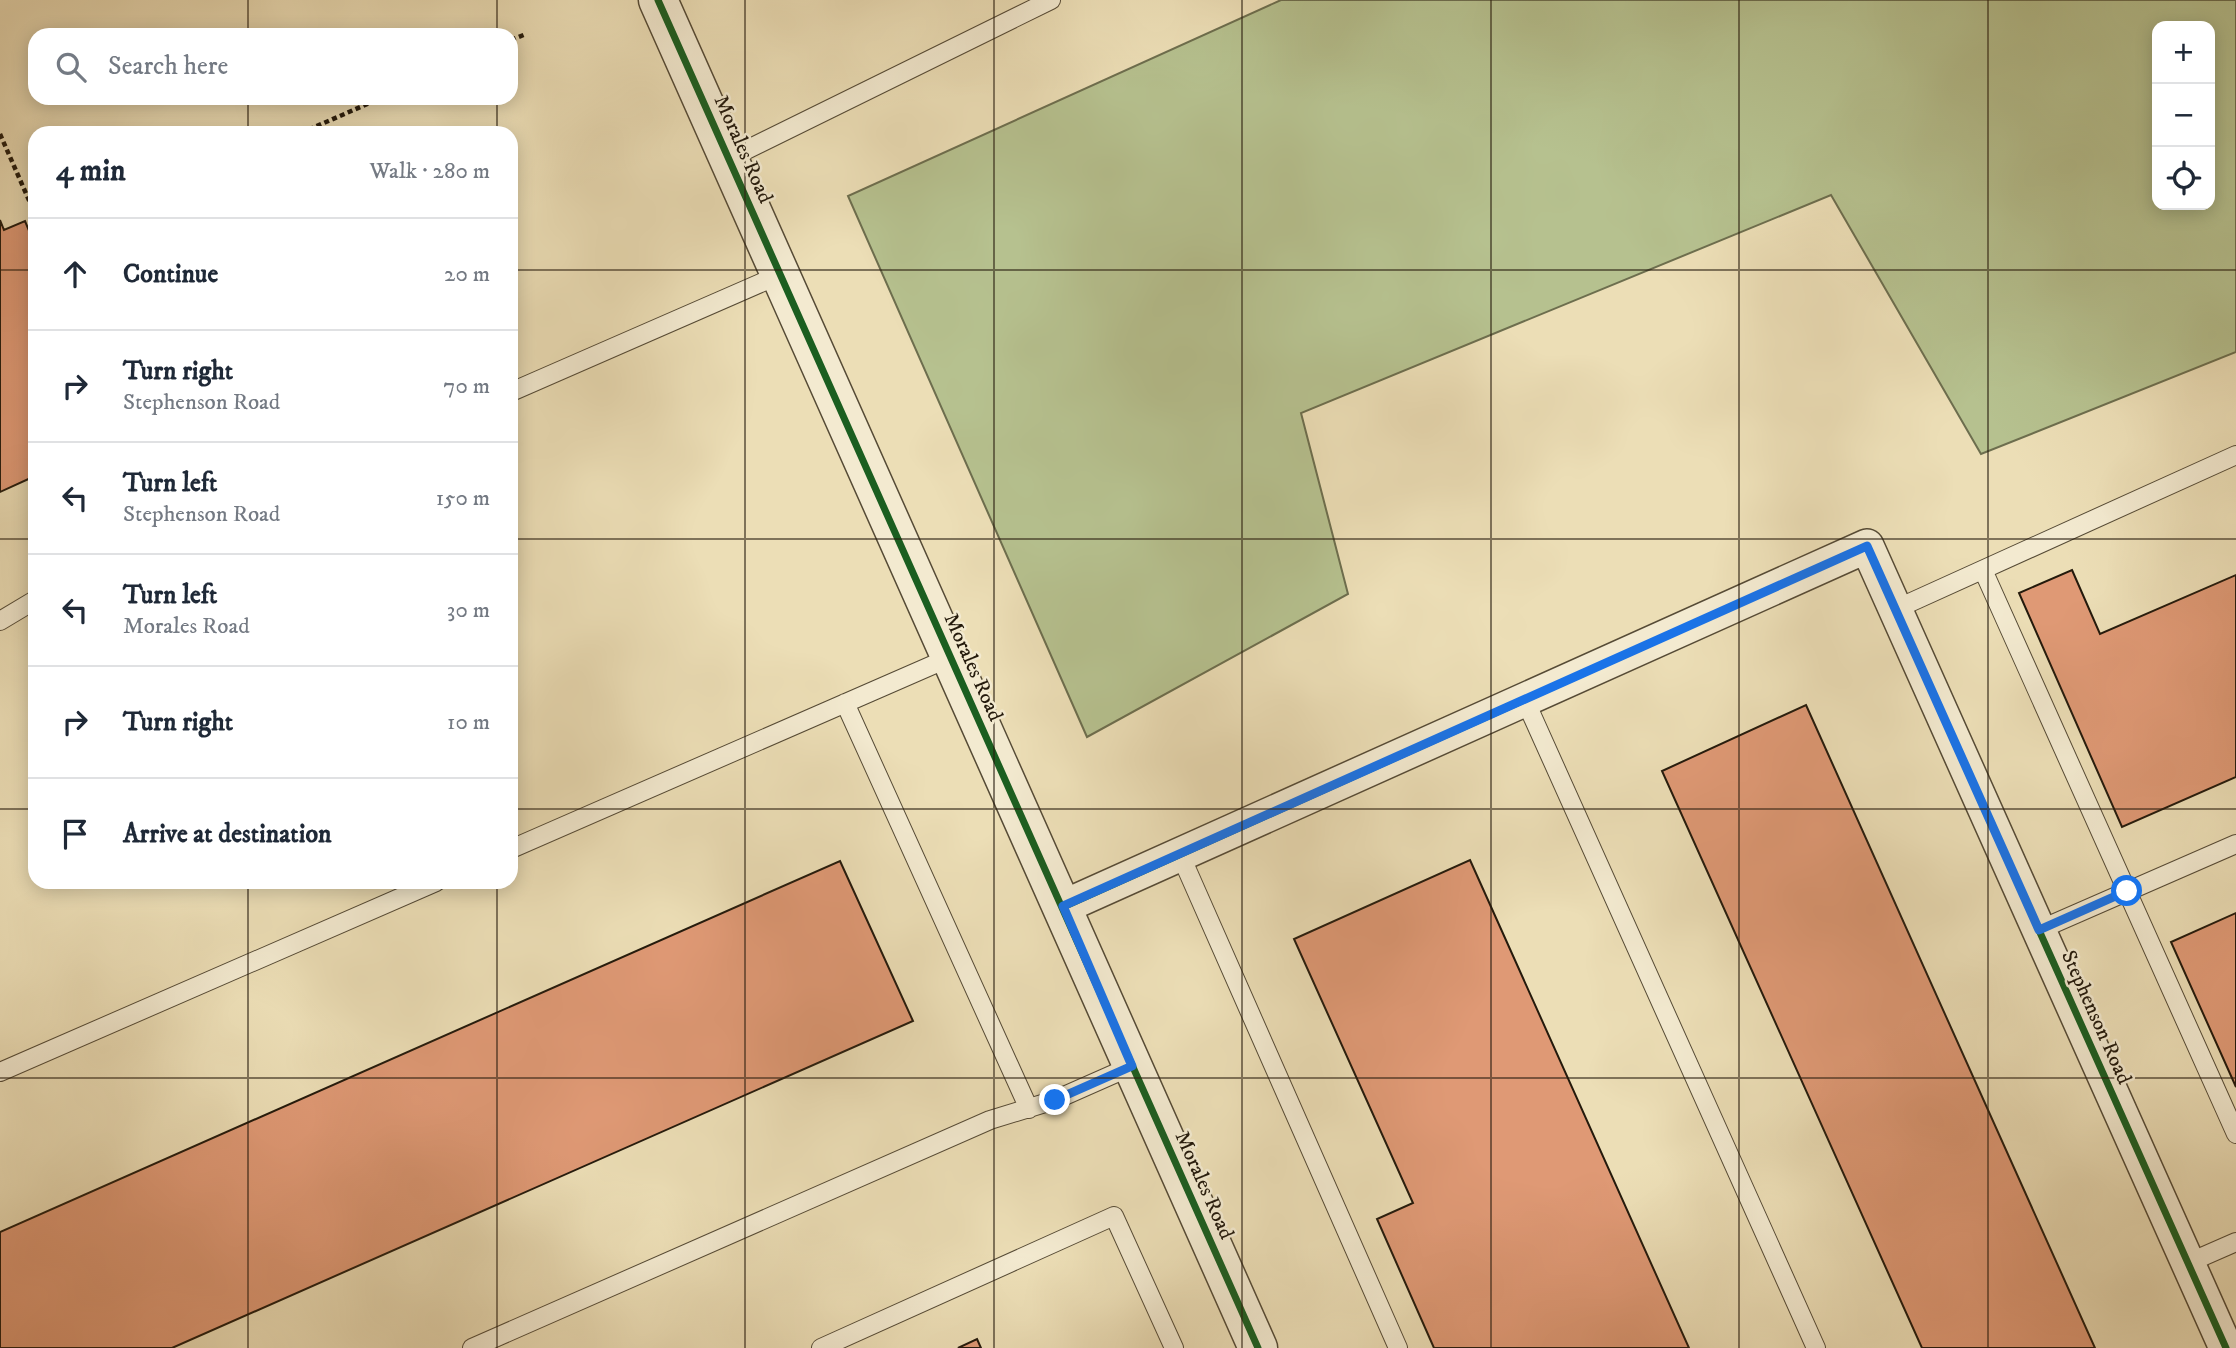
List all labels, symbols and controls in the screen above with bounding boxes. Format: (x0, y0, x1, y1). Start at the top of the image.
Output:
map controls (2152, 21, 2215, 210)
button: + (2152, 21, 2215, 84)
search box (28, 28, 518, 105)
icon: search (52, 48, 90, 86)
text: Search here (108, 50, 228, 83)
button: − (2152, 84, 2215, 147)
street label: Morales Road (708, 91, 779, 208)
button: locate (2152, 147, 2215, 210)
text: 4 min (56, 153, 126, 190)
text: Walk · 280 m (369, 157, 490, 186)
icon: ahead (56, 255, 94, 293)
text: Continue (123, 258, 218, 291)
text: 20 m (444, 260, 490, 289)
text: Turn right (123, 355, 233, 388)
icon: right (56, 367, 94, 405)
text: 70 m (443, 372, 490, 401)
text: Stephenson Road (123, 388, 280, 417)
text: Turn left (123, 467, 217, 500)
icon: left (56, 479, 94, 517)
text: 150 m (436, 484, 490, 513)
text: Stephenson Road (123, 500, 280, 529)
text: Turn left (123, 579, 217, 612)
icon: left (56, 591, 94, 629)
text: 30 m (447, 596, 490, 625)
street label: Morales Road (938, 609, 1009, 726)
text: Morales Road (123, 612, 250, 641)
icon: right (56, 703, 94, 741)
text: Turn right (123, 706, 233, 739)
text: 10 m (447, 708, 490, 737)
icon: arrive (56, 815, 94, 853)
text: Arrive at destination (123, 818, 332, 851)
route start (2111, 875, 2142, 906)
street label: Stephenson Road (2055, 946, 2137, 1089)
route end (1039, 1084, 1070, 1115)
street label: Morales Road (1169, 1127, 1240, 1244)

